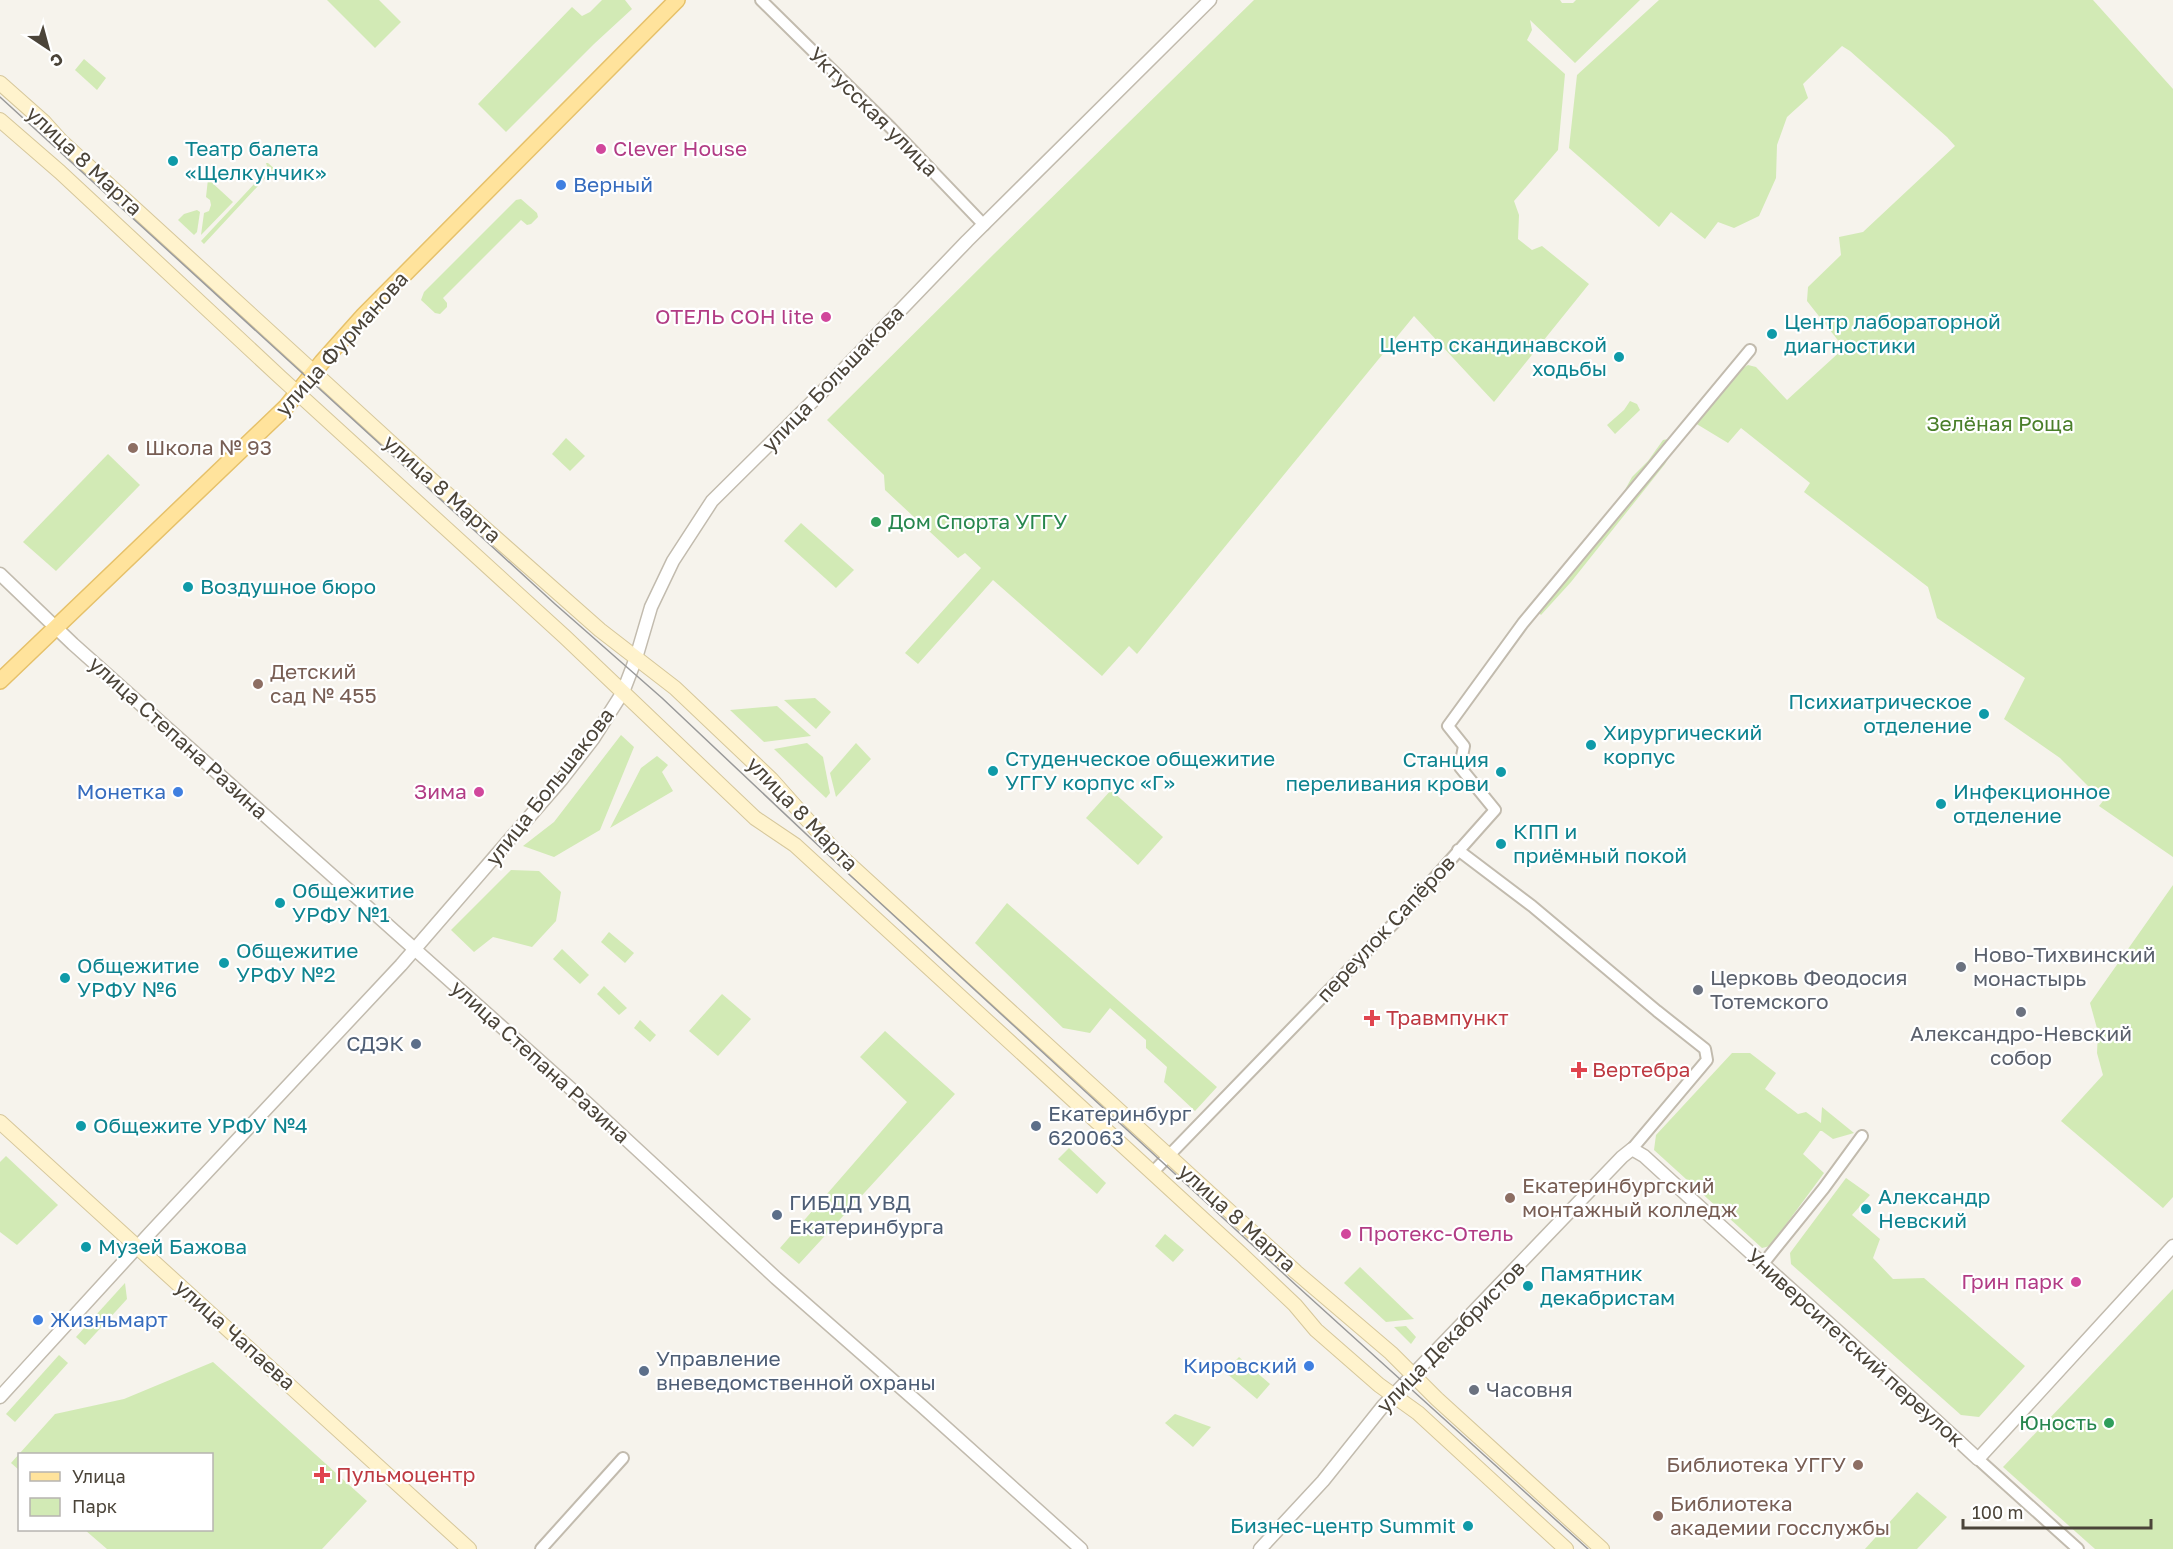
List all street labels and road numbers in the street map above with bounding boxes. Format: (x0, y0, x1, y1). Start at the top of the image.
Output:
street label: Уктусская улица (803, 41, 944, 182)
street label: улица 8 Марта (21, 100, 148, 221)
street label: улица Фурманова (269, 266, 413, 421)
street label: улица Большакова (756, 300, 909, 457)
street label: улица 8 Марта (379, 429, 507, 548)
street label: улица Степана Разина (84, 650, 274, 824)
street label: улица Большакова (479, 702, 619, 871)
street label: улица 8 Марта (742, 751, 864, 876)
street label: переулок Сапёров (1311, 849, 1460, 1007)
street label: улица Степана Разина (446, 974, 636, 1148)
street label: улица 8 Марта (1174, 1158, 1302, 1277)
street label: Университетский переулок (1741, 1242, 1970, 1452)
street label: улица Декабристов (1371, 1255, 1530, 1418)
street label: улица Чапаева (170, 1273, 301, 1395)

